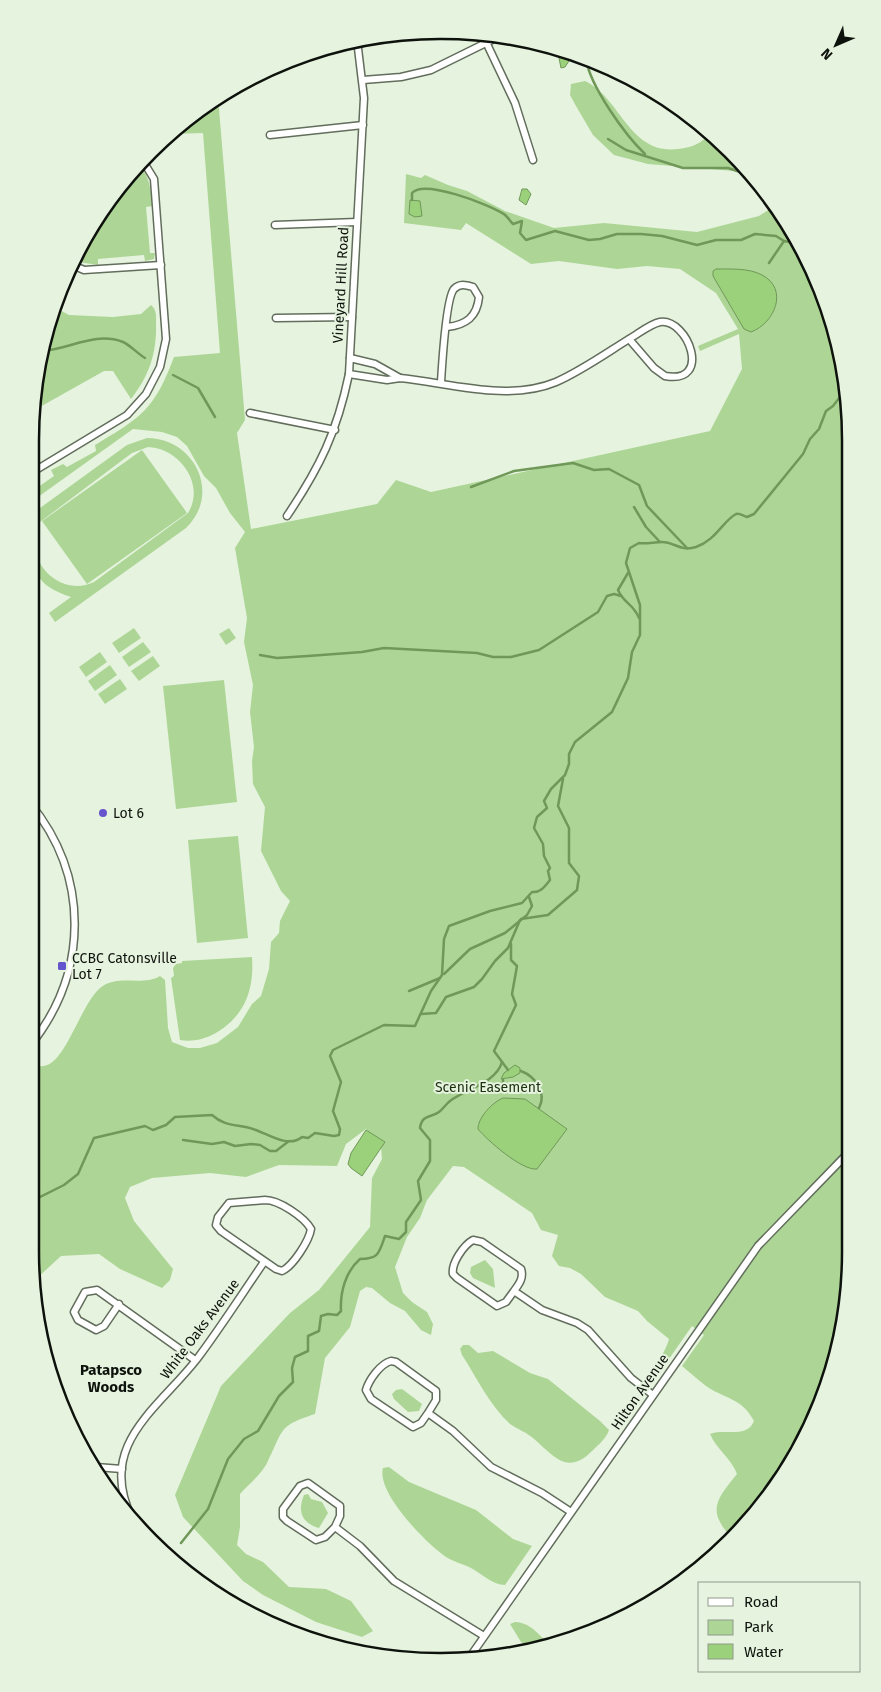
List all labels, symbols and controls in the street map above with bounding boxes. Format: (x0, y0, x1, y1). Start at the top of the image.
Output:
north arrow (811, 20, 861, 70)
text: N (818, 45, 836, 63)
street label: Vineyard Hill Road (329, 226, 353, 344)
place label: Lot 6 (113, 805, 144, 822)
marker: Lot 6 (97, 807, 109, 819)
place label: CCBC Catonsville Lot 7 (72, 950, 177, 983)
marker: CCBC Catonsville Lot 7 (56, 960, 68, 972)
park label: Scenic Easement (435, 1079, 542, 1096)
street label: White Oaks Avenue (157, 1276, 243, 1382)
street label: Hilton Avenue (608, 1351, 672, 1433)
district label: Patapsco Woods (80, 1361, 142, 1396)
legend (698, 1582, 861, 1672)
text: Road (744, 1593, 779, 1611)
text: Park (744, 1618, 774, 1636)
text: Water (744, 1643, 783, 1661)

